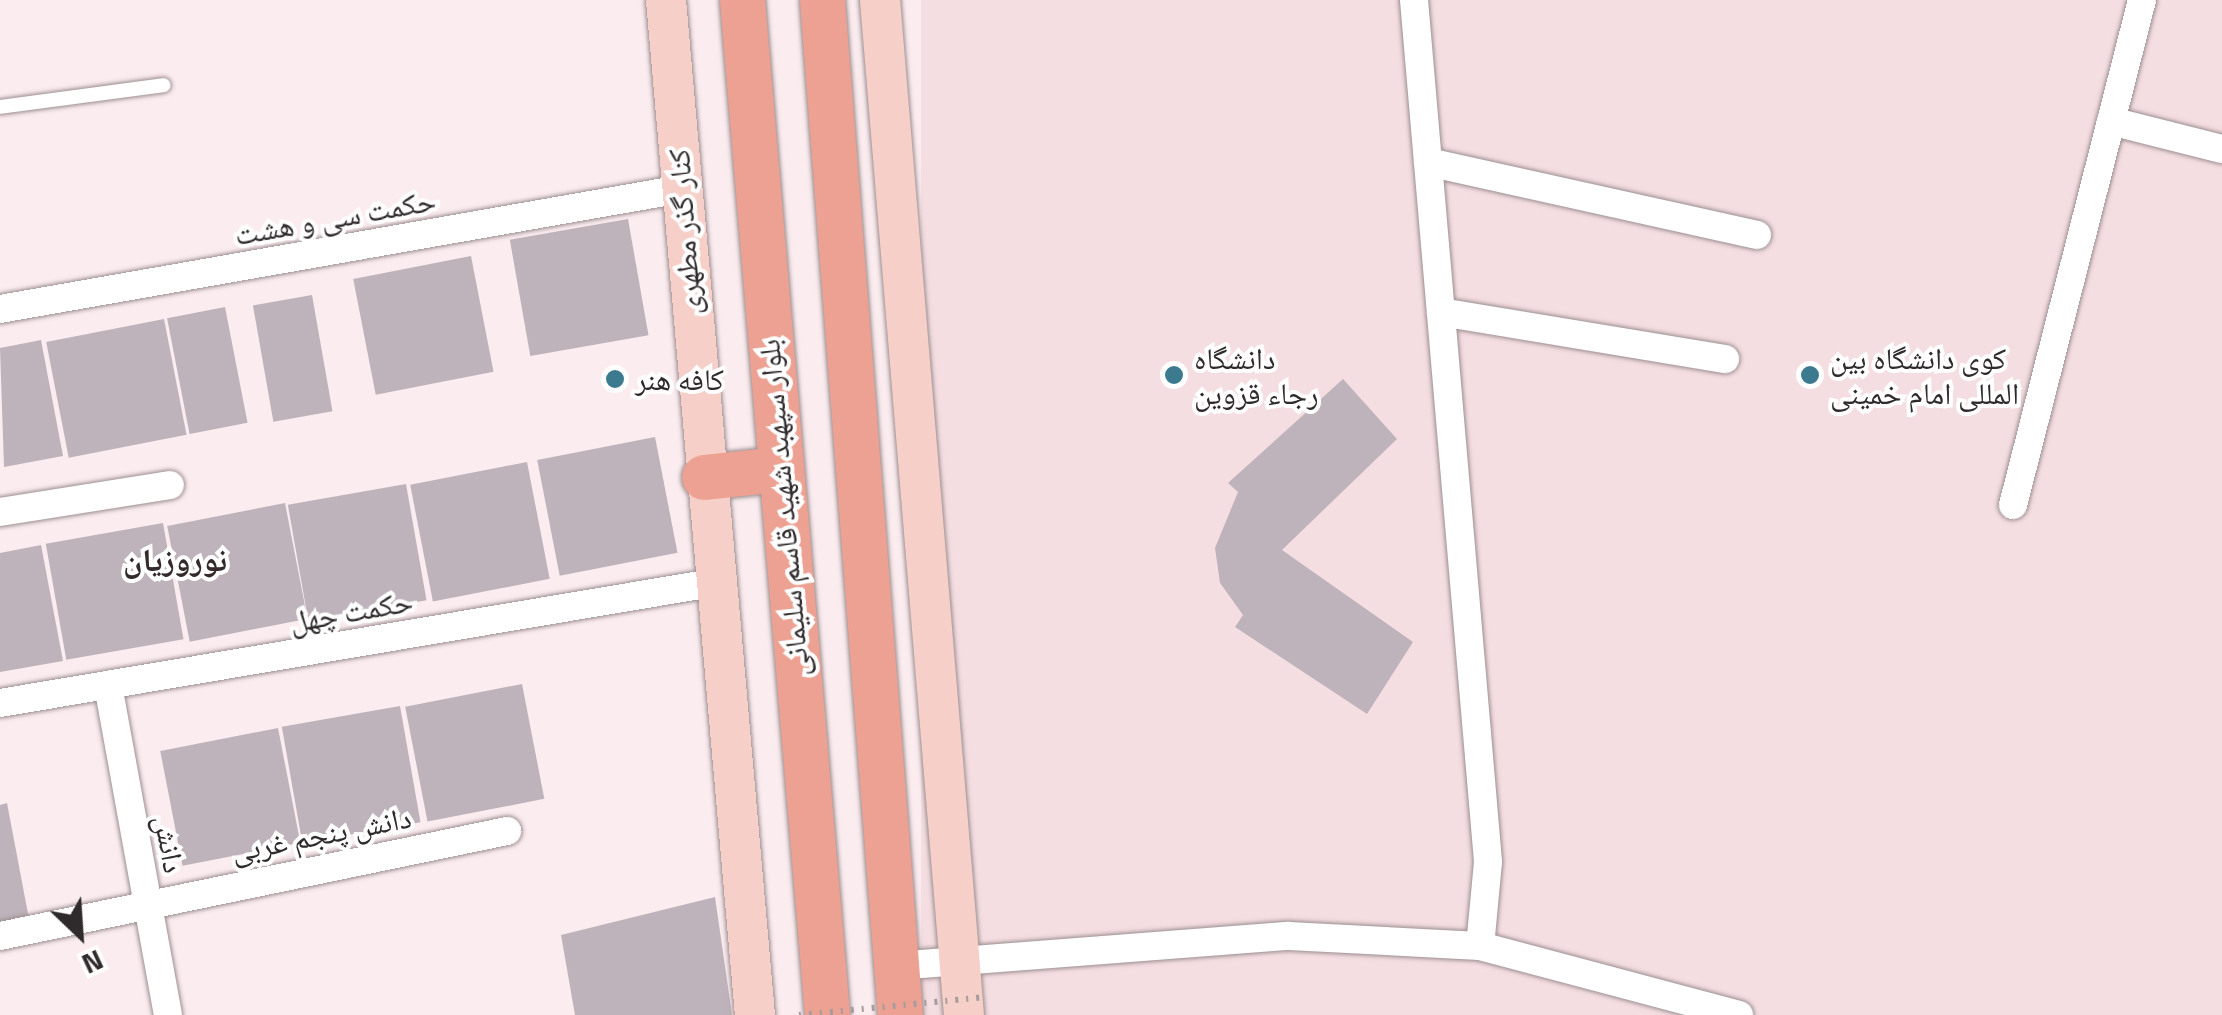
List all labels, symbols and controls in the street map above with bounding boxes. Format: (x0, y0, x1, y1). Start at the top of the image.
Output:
street label: کنار گذر مطهری (660, 148, 708, 316)
street label: حکمت سی و هشت (232, 182, 438, 252)
street label: بلوار سپهبد شهید قاسم سلیمانی (750, 338, 816, 678)
place label: دانشگاه رجاء قزوین (1194, 340, 1319, 410)
place label: کوی دانشگاه بین المللی امام خمینی (1830, 340, 2019, 410)
place label: کافه هنر (635, 361, 724, 397)
marker: دانشگاه رجاء قزوین (1163, 364, 1185, 386)
marker: کوی دانشگاه بین المللی امام خمینی (1799, 364, 1821, 386)
marker: کافه هنر (604, 368, 626, 390)
district label: نوروزیان (123, 540, 227, 578)
street label: حکمت چهل (287, 582, 415, 640)
street label: دانش پنجم غربی (228, 799, 414, 869)
street label: دانش (147, 812, 193, 876)
north arrow (30, 885, 130, 985)
text: N (75, 939, 111, 986)

